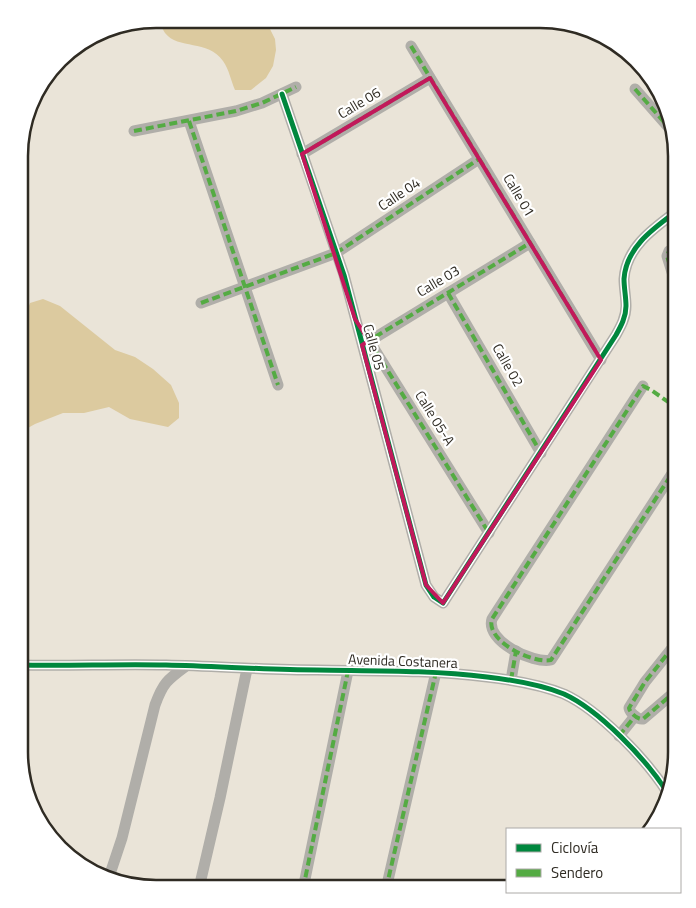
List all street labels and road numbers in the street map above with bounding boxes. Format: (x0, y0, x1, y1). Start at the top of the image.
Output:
street label: Calle 06 (333, 81, 384, 124)
street label: Calle 01 (498, 169, 541, 220)
street label: Calle 04 (373, 172, 424, 215)
street label: Calle 03 (412, 259, 463, 302)
street label: Calle 05 (358, 321, 391, 372)
street label: Calle 02 (488, 339, 529, 390)
street label: Calle 05-A (410, 386, 461, 450)
street label: Avenida Costanera (348, 648, 458, 673)

